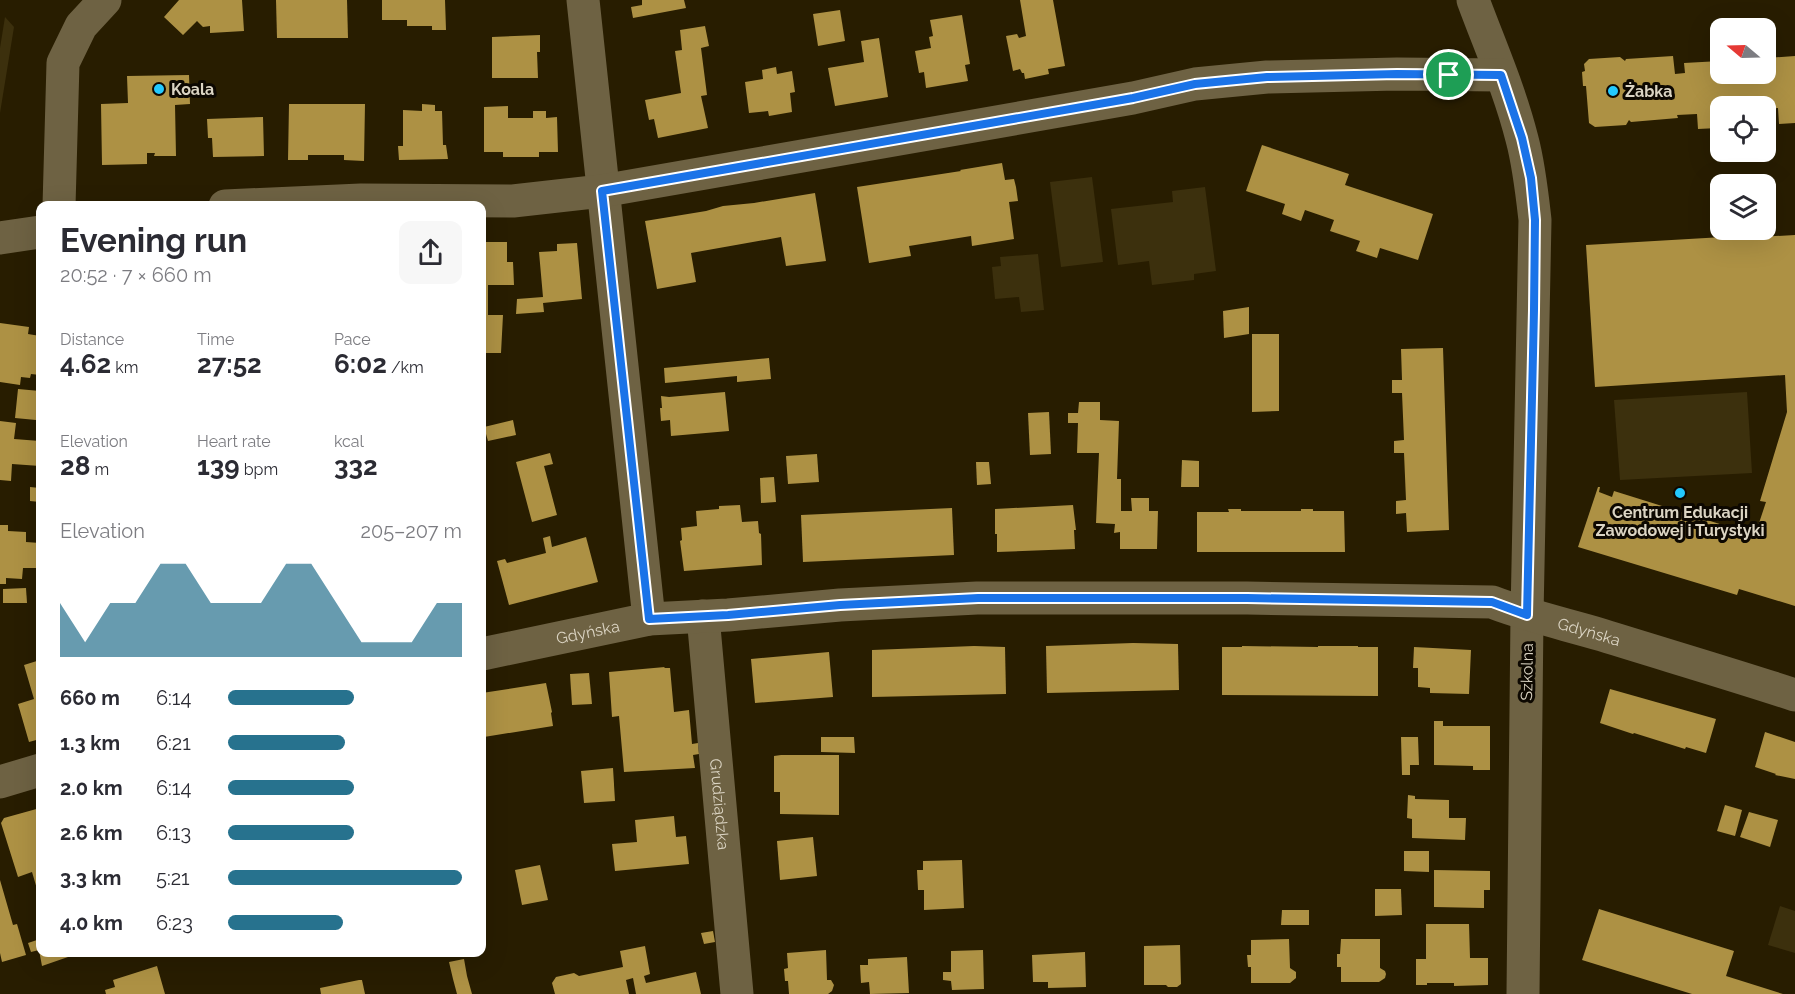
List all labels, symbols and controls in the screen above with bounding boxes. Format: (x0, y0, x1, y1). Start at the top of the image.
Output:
north arrow (1710, 18, 1776, 84)
map controls (1710, 18, 1776, 240)
pin (1423, 49, 1474, 100)
icon: arrive (1432, 58, 1465, 91)
place label: Koala (171, 80, 214, 99)
place label: Żabka (1625, 81, 1672, 101)
marker: Koala (152, 82, 166, 96)
marker: Żabka (1606, 84, 1620, 98)
button: locate (1710, 96, 1776, 162)
button: layers (1710, 174, 1776, 240)
text: Evening run (60, 221, 247, 260)
button: share (399, 221, 462, 284)
text: 20:52 · 7 × 660 m (60, 263, 212, 287)
text: Distance (60, 330, 124, 349)
text: Time (197, 330, 234, 349)
text: Pace (334, 330, 371, 349)
text: 4.62 (60, 349, 111, 379)
text: 27:52 (197, 349, 262, 379)
text: 6:02 (334, 349, 387, 379)
text: km (111, 358, 138, 377)
text: /km (387, 358, 424, 377)
text: Elevation (60, 432, 128, 451)
text: Heart rate (197, 432, 271, 451)
text: kcal (334, 432, 364, 451)
text: 28 (60, 451, 90, 481)
text: 139 (197, 451, 240, 481)
text: 332 (334, 451, 378, 481)
text: m (90, 460, 109, 479)
text: bpm (240, 460, 278, 479)
marker: Centrum Edukacji Zawodowej i Turystyki (1673, 486, 1687, 500)
place label: Centrum Edukacji Zawodowej i Turystyki (1595, 503, 1765, 540)
text: Elevation (60, 519, 145, 543)
text: 205–207 m (360, 519, 462, 543)
street label: Gdyńska (1556, 614, 1623, 650)
street label: Gdyńska (554, 616, 621, 648)
street label: Szkolna (1517, 643, 1537, 701)
text: 660 m (60, 686, 120, 710)
text: 6:14 (156, 686, 191, 710)
text: 1.3 km (60, 731, 120, 755)
text: 6:21 (156, 731, 191, 755)
street label: Grudziądzka (706, 758, 734, 851)
text: 2.0 km (60, 776, 123, 800)
text: 6:14 (156, 776, 191, 800)
text: 2.6 km (60, 821, 123, 845)
text: 6:13 (156, 821, 191, 845)
text: 3.3 km (60, 866, 121, 890)
text: 5:21 (156, 866, 190, 890)
text: 4.0 km (60, 911, 123, 935)
text: 6:23 (156, 911, 193, 935)

